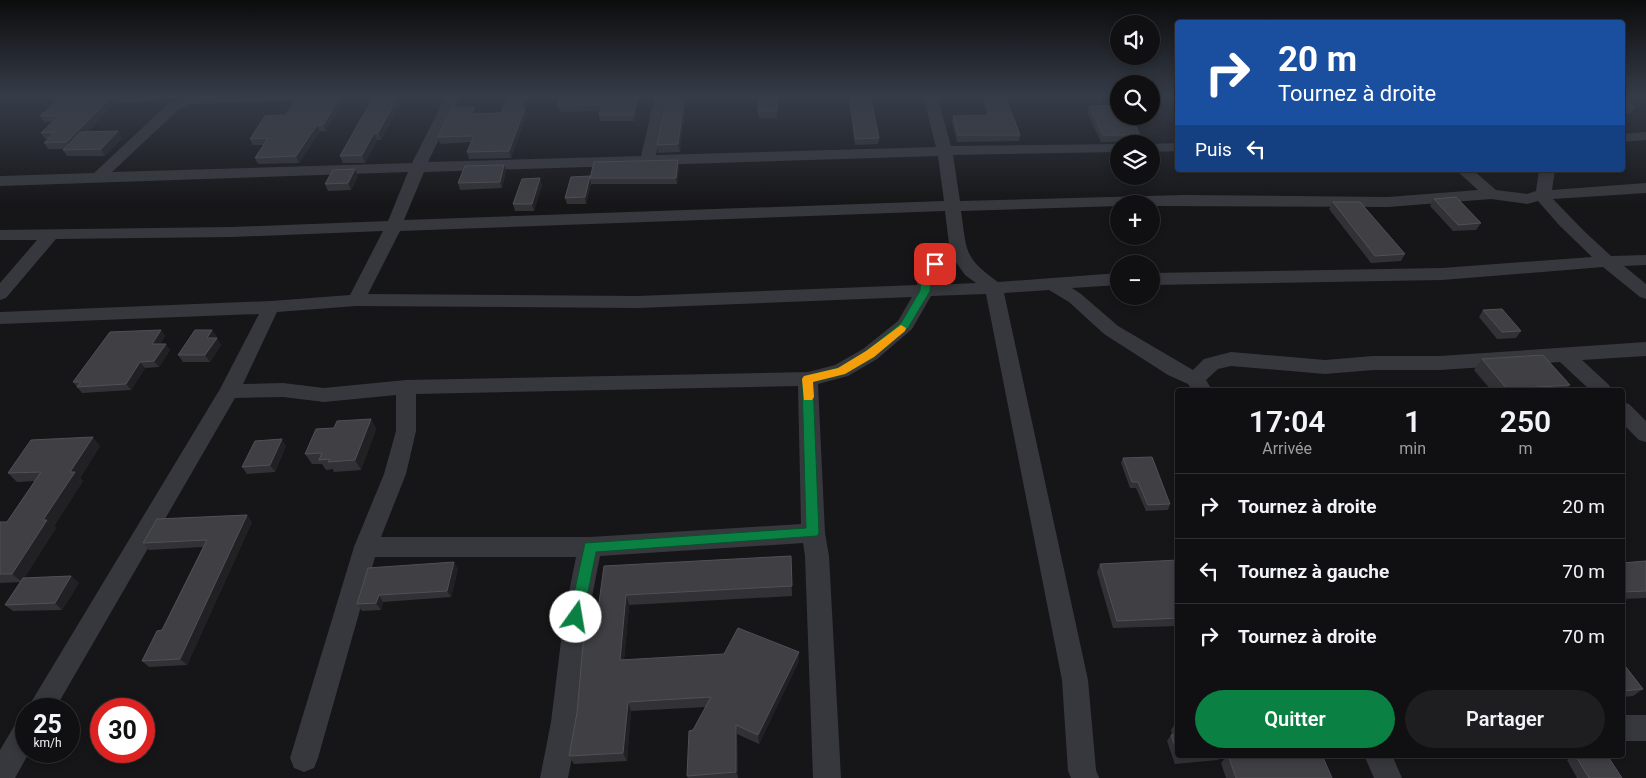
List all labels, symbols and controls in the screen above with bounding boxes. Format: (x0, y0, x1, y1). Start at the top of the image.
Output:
map controls (1110, 15, 1160, 305)
button: sound (1110, 15, 1160, 65)
text: 20 m (1278, 39, 1357, 80)
icon: right (1195, 40, 1260, 105)
button: search (1110, 75, 1160, 125)
text: Tournez à droite (1278, 81, 1436, 106)
button: layers (1110, 135, 1160, 185)
icon: left (1242, 135, 1270, 163)
text: Puis (1195, 138, 1232, 161)
button: + (1110, 195, 1160, 245)
pin (914, 243, 956, 285)
icon: arrive (921, 250, 949, 278)
button: − (1110, 255, 1160, 305)
text: 17:04 (1249, 404, 1326, 439)
text: 1 (1404, 404, 1421, 439)
text: 250 (1500, 404, 1551, 439)
text: Arrivée (1262, 439, 1312, 458)
text: min (1399, 439, 1426, 458)
text: m (1518, 439, 1533, 458)
icon: right (1195, 492, 1223, 520)
text: Tournez à droite (1238, 495, 1377, 518)
text: 20 m (1562, 495, 1605, 518)
icon: left (1195, 557, 1223, 585)
text: Tournez à gauche (1238, 560, 1389, 583)
text: 70 m (1562, 560, 1605, 583)
position arrow (549, 590, 601, 642)
icon: right (1195, 622, 1223, 650)
text: Tournez à droite (1238, 625, 1377, 648)
text: 70 m (1562, 625, 1605, 648)
button: Quitter (1195, 690, 1395, 748)
button: Partager (1405, 690, 1605, 748)
speed limit sign: 30 (90, 698, 155, 763)
text: 25 (33, 710, 62, 739)
text: km/h (33, 736, 62, 750)

